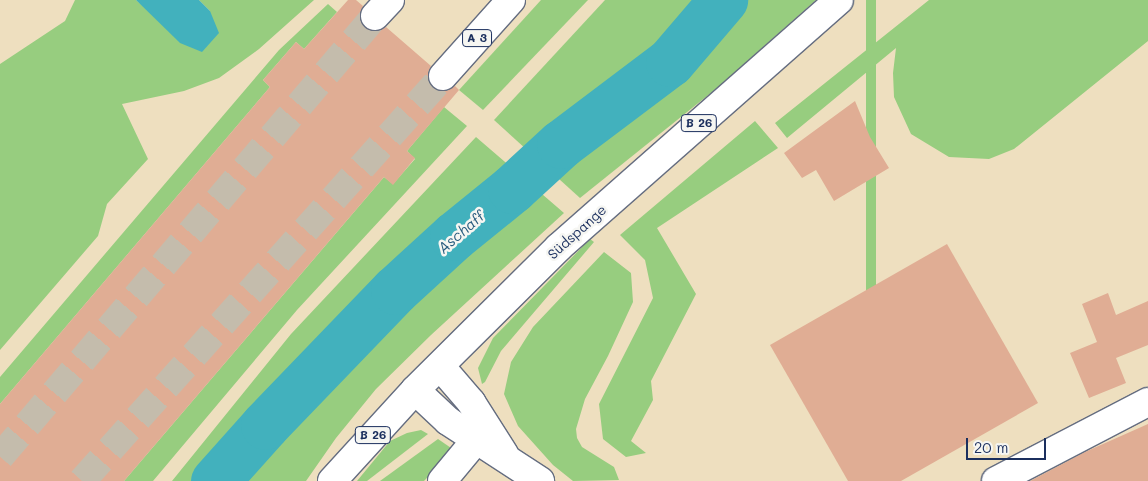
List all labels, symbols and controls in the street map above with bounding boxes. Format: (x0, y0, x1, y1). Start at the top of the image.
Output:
road number: A 3 (462, 28, 492, 48)
road number: B 26 (680, 114, 718, 132)
street label: Südspange (544, 201, 610, 263)
water label: Aschaff (434, 207, 488, 257)
road number: B 26 (354, 426, 392, 444)
scale bar (968, 428, 1048, 460)
text: 20 m (974, 437, 1008, 457)

